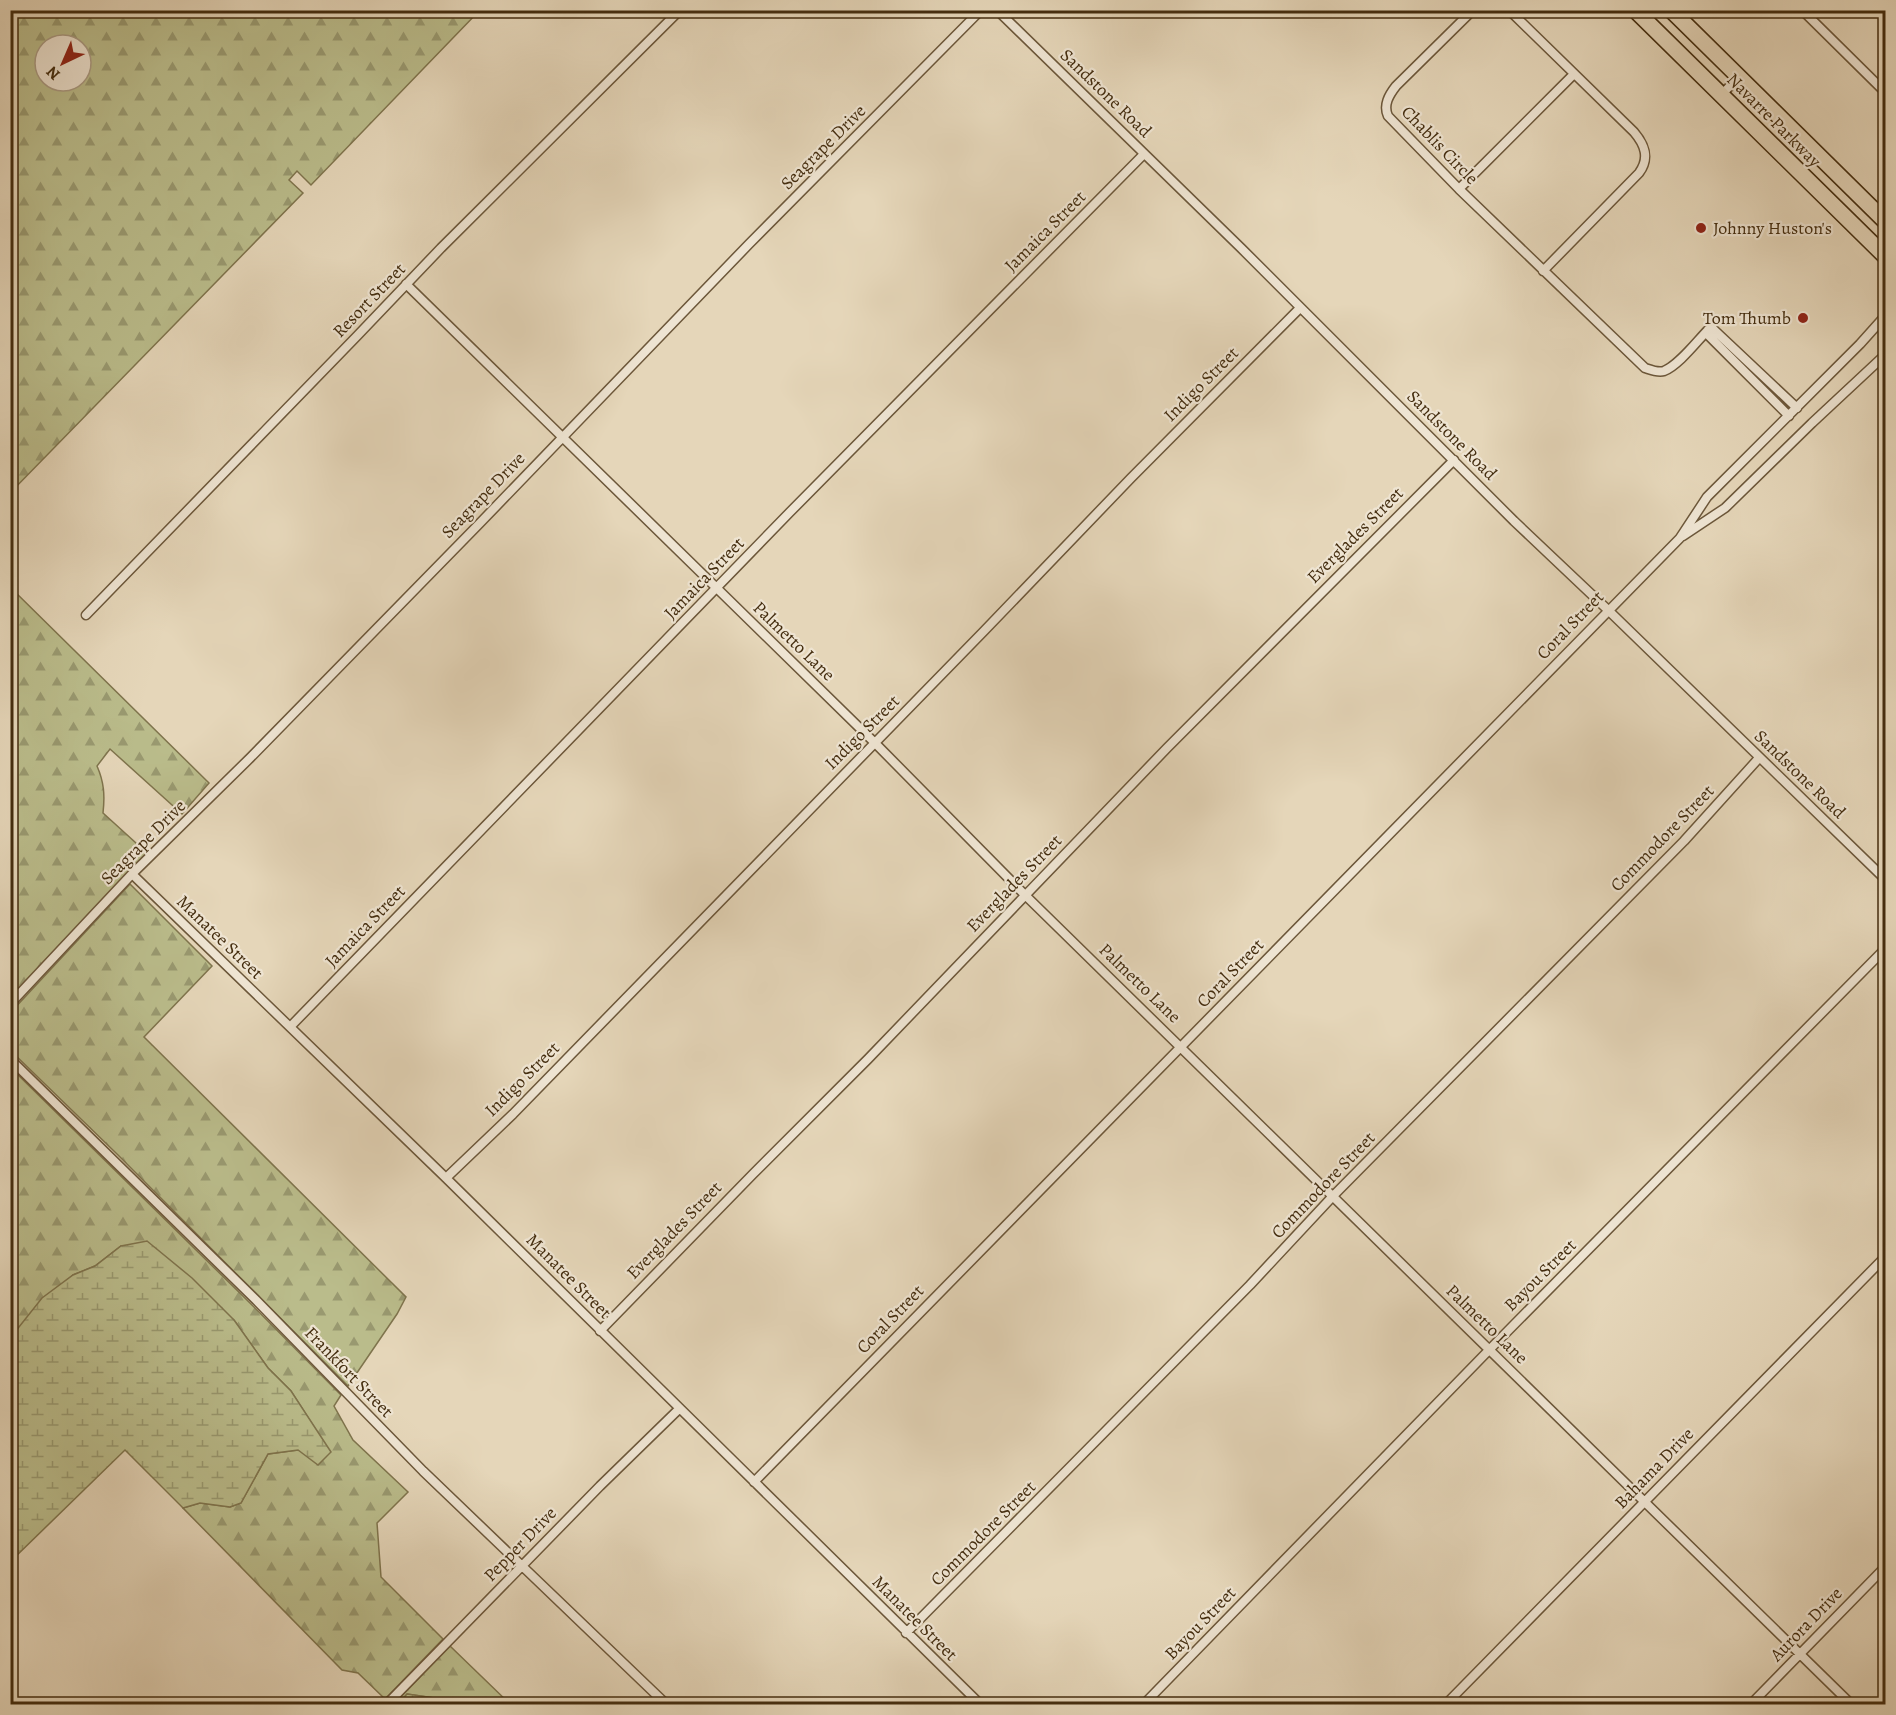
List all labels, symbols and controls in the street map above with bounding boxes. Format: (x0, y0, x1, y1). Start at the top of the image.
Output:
north arrow (33, 33, 93, 93)
street label: Sandstone Road (1055, 43, 1157, 143)
text: N (41, 61, 65, 85)
street label: Navarre Parkway (1722, 68, 1827, 173)
street label: Seagrape Drive (775, 99, 871, 195)
street label: Chablis Circle (1396, 100, 1484, 190)
street label: Jamaica Street (999, 185, 1091, 277)
place label: Johnny Huston's (1713, 216, 1832, 240)
marker: Johnny Huston's (1694, 221, 1708, 235)
street label: Resort Street (327, 257, 411, 343)
place label: Tom Thumb (1703, 306, 1791, 330)
marker: Tom Thumb (1796, 311, 1810, 325)
street label: Indigo Street (1158, 341, 1244, 427)
street label: Sandstone Road (1402, 385, 1503, 486)
street label: Seagrape Drive (436, 447, 530, 543)
street label: Everglades Street (1301, 481, 1409, 589)
street label: Jamaica Street (659, 532, 749, 624)
street label: Coral Street (1531, 585, 1609, 665)
street label: Palmetto Lane (748, 596, 840, 686)
street label: Indigo Street (819, 689, 905, 775)
street label: Sandstone Road (1749, 724, 1851, 824)
street label: Commodore Street (1605, 779, 1719, 897)
street label: Seagrape Drive (95, 794, 191, 890)
street label: Everglades Street (961, 829, 1067, 937)
street label: Jamaica Street (320, 880, 410, 972)
street label: Manatee Street (172, 890, 269, 984)
street label: Coral Street (1191, 933, 1269, 1013)
street label: Palmetto Lane (1094, 938, 1186, 1028)
street label: Indigo Street (479, 1036, 565, 1122)
street label: Commodore Street (1266, 1126, 1380, 1244)
street label: Everglades Street (621, 1176, 727, 1284)
street label: Manatee Street (521, 1228, 617, 1324)
street label: Bayou Street (1499, 1234, 1581, 1316)
street label: Coral Street (851, 1279, 929, 1359)
street label: Palmetto Lane (1441, 1279, 1533, 1369)
street label: Frankfort Street (299, 1321, 399, 1423)
street label: Bahama Drive (1609, 1422, 1699, 1514)
street label: Commodore Street (925, 1475, 1041, 1591)
street label: Pepper Drive (478, 1501, 562, 1587)
street label: Manatee Street (867, 1570, 963, 1666)
street label: Bayou Street (1159, 1581, 1241, 1665)
street label: Aurora Drive (1764, 1582, 1848, 1667)

